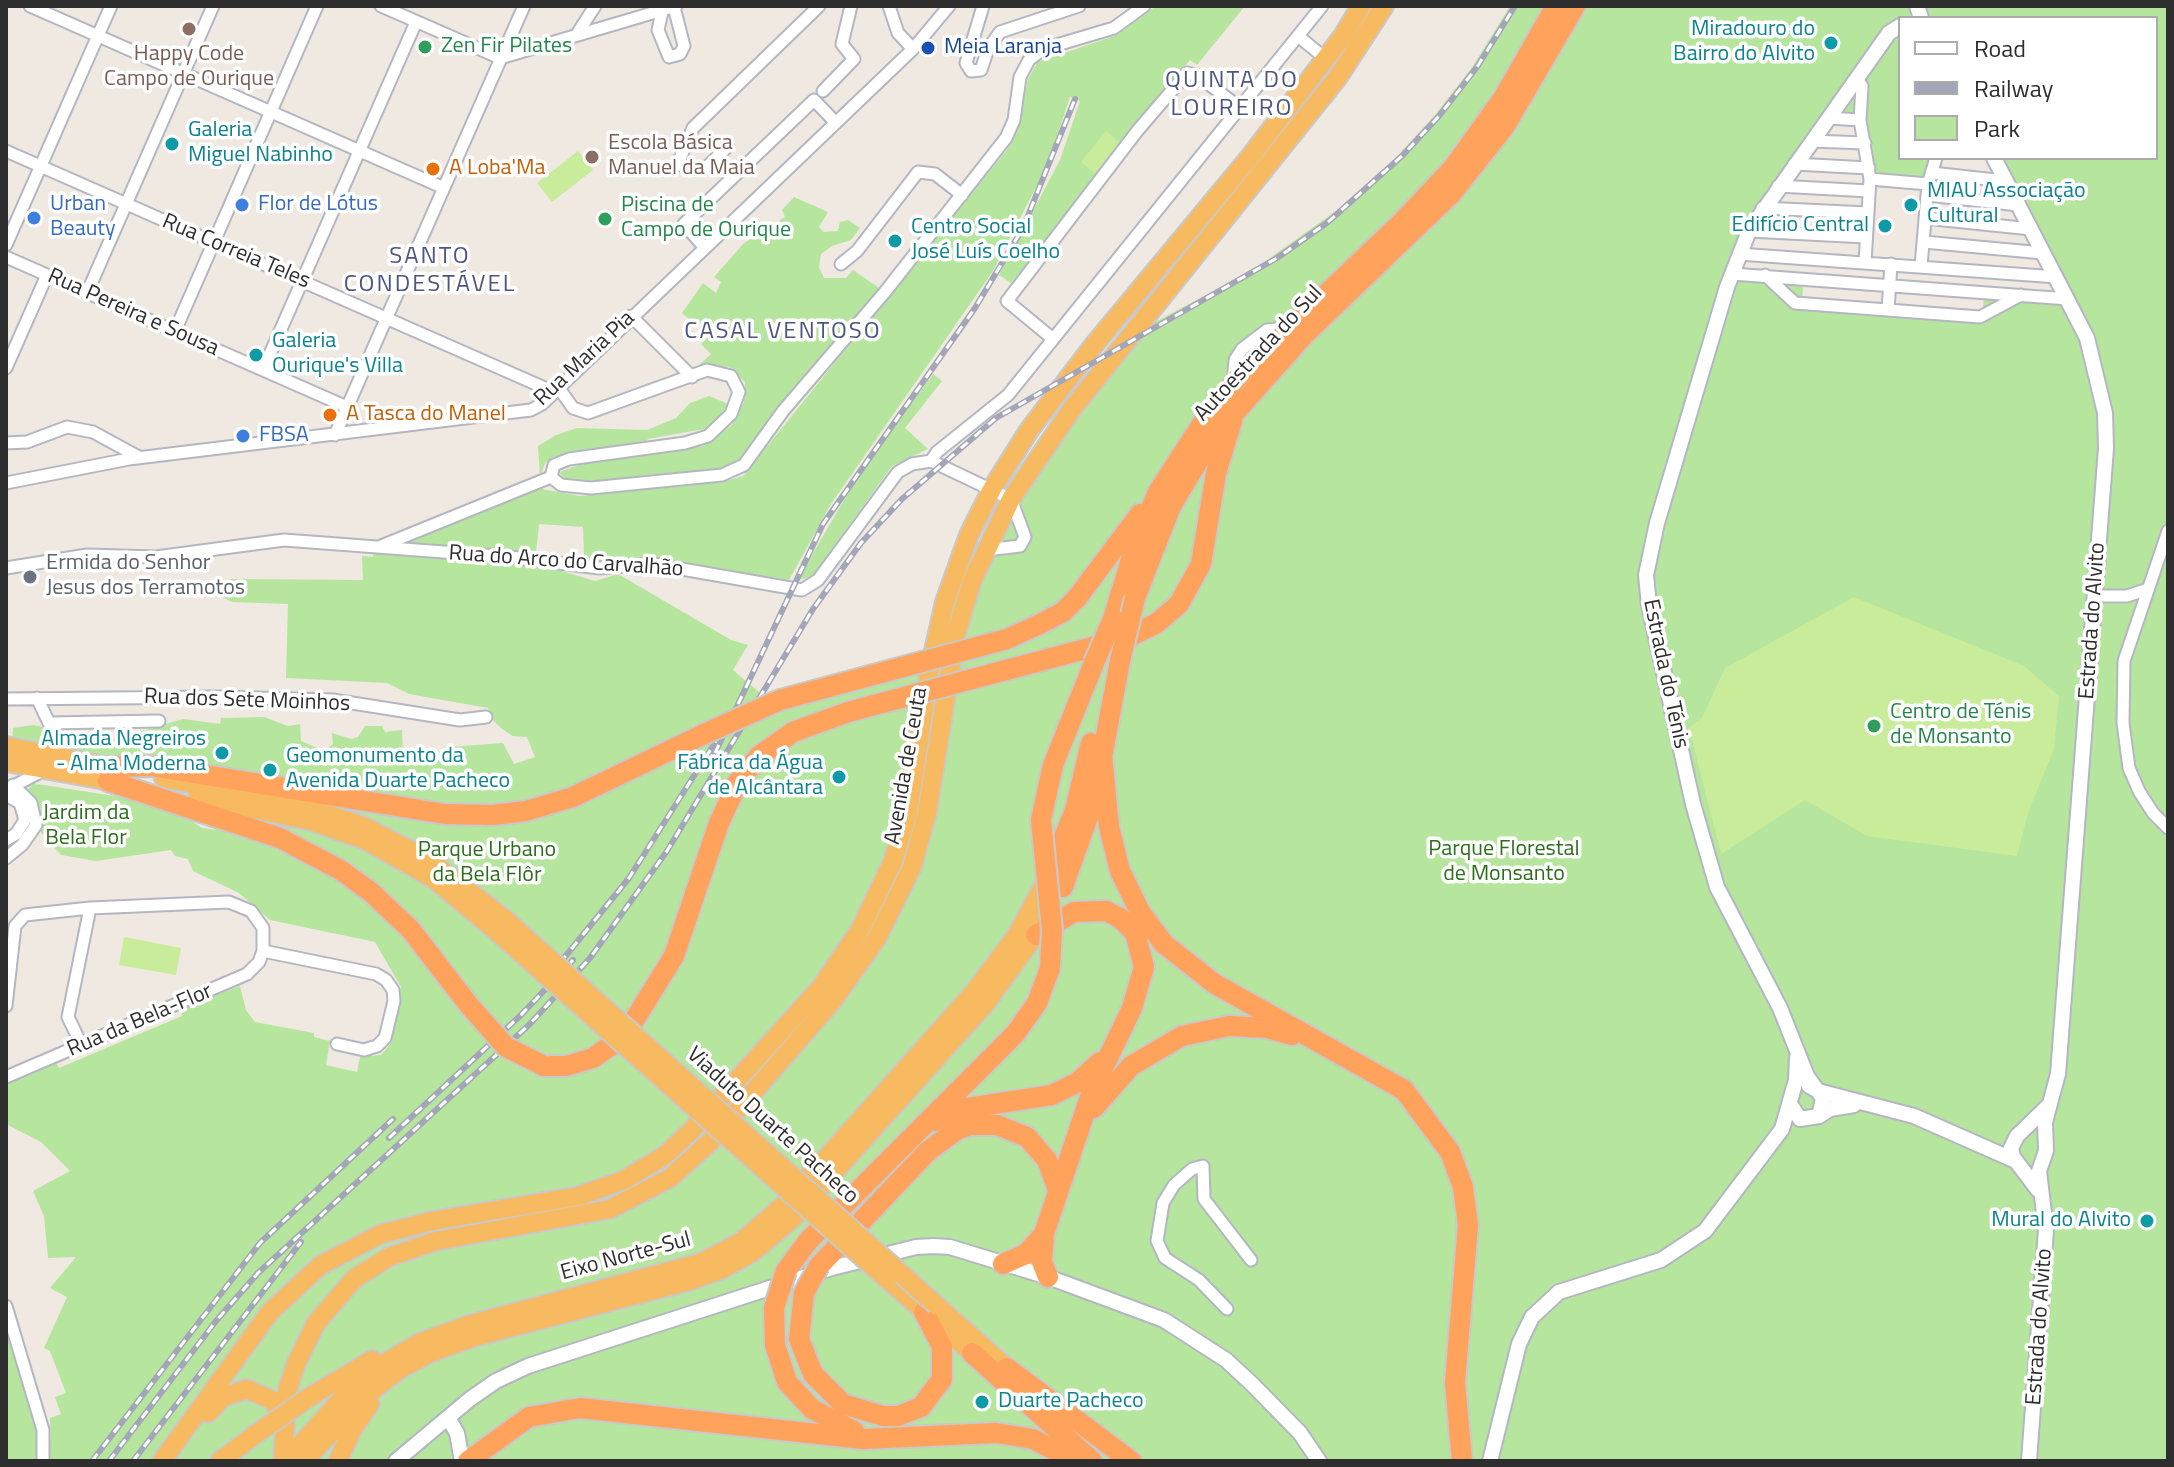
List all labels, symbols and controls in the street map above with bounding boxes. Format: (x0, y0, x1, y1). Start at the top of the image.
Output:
legend (1898, 16, 2158, 160)
place label: Miradouro do Bairro do Alvito (1673, 17, 1815, 68)
marker: Happy Code Campo de Ourique (180, 20, 198, 38)
text: Road (1974, 30, 2026, 66)
place label: Zen Fir Pilates (441, 34, 572, 60)
marker: Miradouro do Bairro do Alvito (1822, 34, 1840, 52)
place label: Meia Laranja (944, 35, 1062, 61)
marker: Zen Fir Pilates (416, 38, 434, 56)
marker: Meia Laranja (919, 39, 937, 57)
place label: Happy Code Campo de Ourique (104, 42, 274, 94)
district label: QUINTA DO LOUREIRO (1165, 67, 1299, 123)
text: Railway (1974, 70, 2053, 106)
text: Park (1974, 110, 2020, 146)
place label: Galeria Miguel Nabinho (188, 118, 333, 170)
place label: Escola Básica Manuel da Maia (608, 131, 755, 182)
marker: Galeria Miguel Nabinho (163, 135, 181, 153)
marker: Escola Básica Manuel da Maia (583, 148, 601, 166)
place label: A Loba'Ma (449, 156, 546, 182)
marker: A Loba'Ma (424, 160, 442, 178)
place label: MIAU Associação Cultural (1927, 179, 2086, 230)
place label: Urban Beauty (50, 192, 116, 244)
place label: Flor de Lótus (258, 192, 378, 218)
place label: Piscina de Campo de Ourique (621, 193, 791, 244)
marker: Flor de Lótus (233, 196, 251, 214)
marker: MIAU Associação Cultural (1902, 196, 1920, 214)
marker: Urban Beauty (25, 209, 43, 227)
street label: Rua Correia Teles (158, 209, 314, 295)
marker: Piscina de Campo de Ourique (596, 210, 614, 228)
place label: Edifício Central (1732, 213, 1869, 239)
place label: Centro Social José Luís Coelho (911, 215, 1060, 266)
marker: Edifício Central (1876, 217, 1894, 235)
marker: Centro Social José Luís Coelho (886, 232, 904, 250)
district label: SANTO CONDESTÁVEL (344, 243, 516, 299)
street label: Rua Pereira e Sousa (43, 263, 223, 363)
street label: Autoestrada do Sul (1189, 281, 1329, 427)
street label: Rua Maria Pia (529, 306, 641, 412)
district label: CASAL VENTOSO (684, 318, 882, 346)
place label: Galeria Ourique's Villa (272, 329, 403, 380)
marker: Galeria Ourique's Villa (247, 346, 265, 364)
place label: A Tasca do Manel (346, 402, 506, 428)
marker: A Tasca do Manel (321, 406, 339, 424)
place label: FBSA (259, 423, 309, 449)
marker: FBSA (234, 427, 252, 445)
street label: Rua do Arco do Carvalhão (448, 541, 684, 583)
street label: Estrada do Alvito (2074, 542, 2112, 700)
place label: Ermida do Senhor Jesus dos Terramotos (46, 551, 245, 602)
marker: Ermida do Senhor Jesus dos Terramotos (21, 568, 39, 586)
street label: Estrada do Ténis (1636, 597, 1694, 751)
street label: Rua dos Sete Moinhos (143, 684, 351, 718)
street label: Avenida de Ceuta (880, 685, 934, 847)
place label: Centro de Ténis de Monsanto (1890, 700, 2031, 752)
marker: Centro de Ténis de Monsanto (1865, 717, 1883, 735)
place label: Almada Negreiros - Alma Moderna (41, 727, 206, 778)
marker: Almada Negreiros - Alma Moderna (213, 744, 231, 762)
place label: Geomonumento da Avenida Duarte Pacheco (286, 744, 510, 796)
place label: Fábrica da Água de Alcântara (677, 751, 823, 802)
marker: Geomonumento da Avenida Duarte Pacheco (261, 761, 279, 779)
marker: Fábrica da Água de Alcântara (830, 768, 848, 786)
park label: Jardim da Bela Flor (42, 801, 130, 852)
park label: Parque Florestal de Monsanto (1428, 837, 1580, 888)
park label: Parque Urbano da Bela Flôr (418, 838, 556, 890)
street label: Rua da Bela-Flor (64, 979, 216, 1063)
street label: Viaduto Duarte Pacheco (681, 1042, 863, 1210)
place label: Mural do Alvito (1991, 1208, 2131, 1234)
marker: Mural do Alvito (2138, 1212, 2156, 1230)
street label: Eixo Norte-Sul (558, 1227, 694, 1287)
street label: Estrada do Alvito (2021, 1248, 2059, 1406)
place label: Duarte Pacheco (998, 1389, 1144, 1415)
marker: Duarte Pacheco (973, 1393, 991, 1411)

